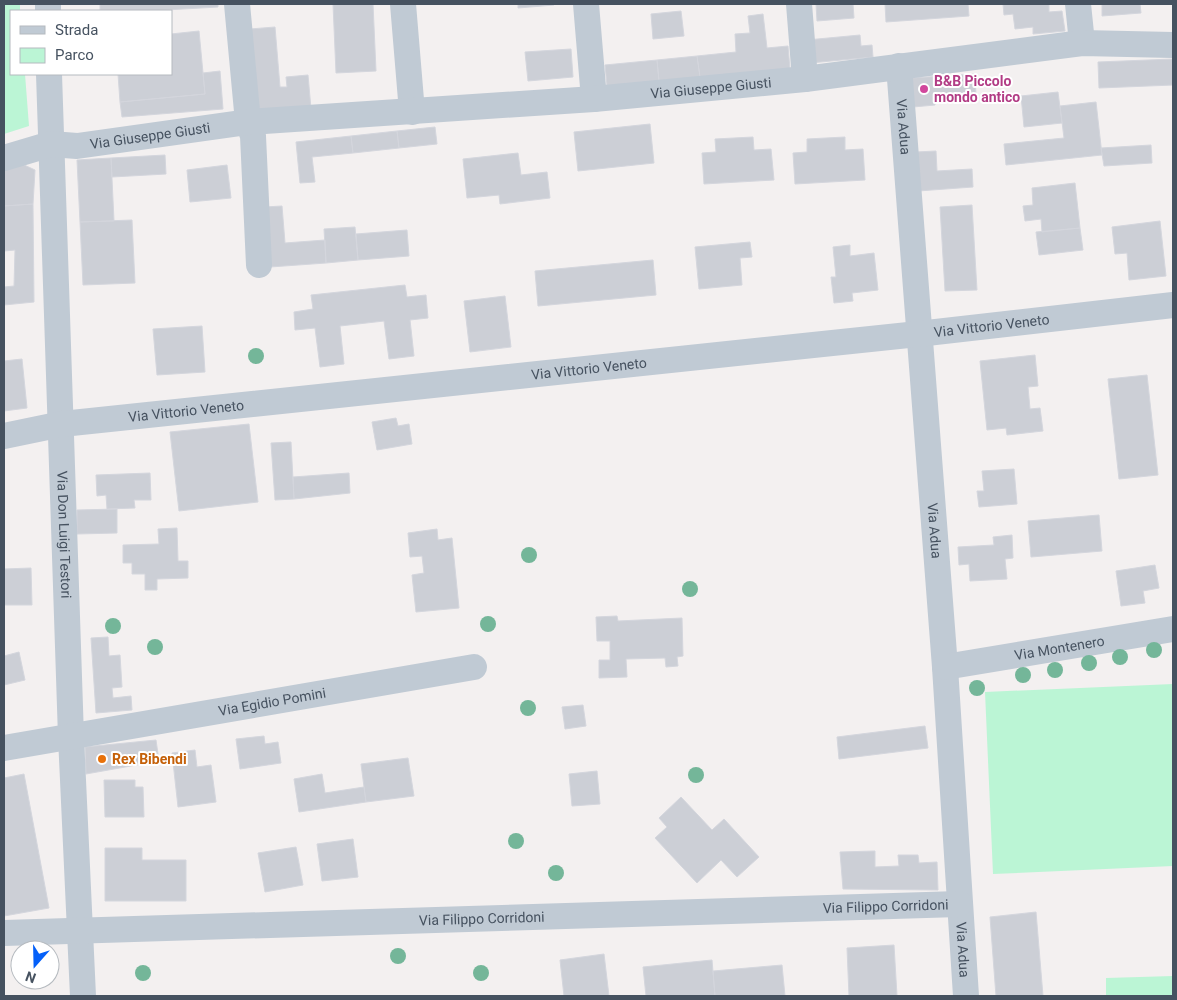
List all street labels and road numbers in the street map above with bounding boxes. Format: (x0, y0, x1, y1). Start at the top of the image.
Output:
street label: Via Giuseppe Giusti (650, 74, 772, 102)
street label: Via Adua (894, 98, 914, 155)
street label: Via Giuseppe Giusti (89, 119, 211, 152)
street label: Via Vittorio Veneto (933, 311, 1050, 340)
street label: Via Vittorio Veneto (530, 355, 647, 383)
street label: Via Vittorio Veneto (128, 397, 245, 425)
street label: Via Don Luigi Testori (54, 471, 74, 599)
street label: Via Adua (924, 502, 945, 559)
street label: Via Montenero (1013, 633, 1106, 663)
street label: Via Egidio Pomini (217, 685, 327, 719)
street label: Via Filippo Corridoni (823, 896, 949, 916)
street label: Via Filippo Corridoni (419, 909, 545, 928)
street label: Via Adua (953, 921, 973, 978)

